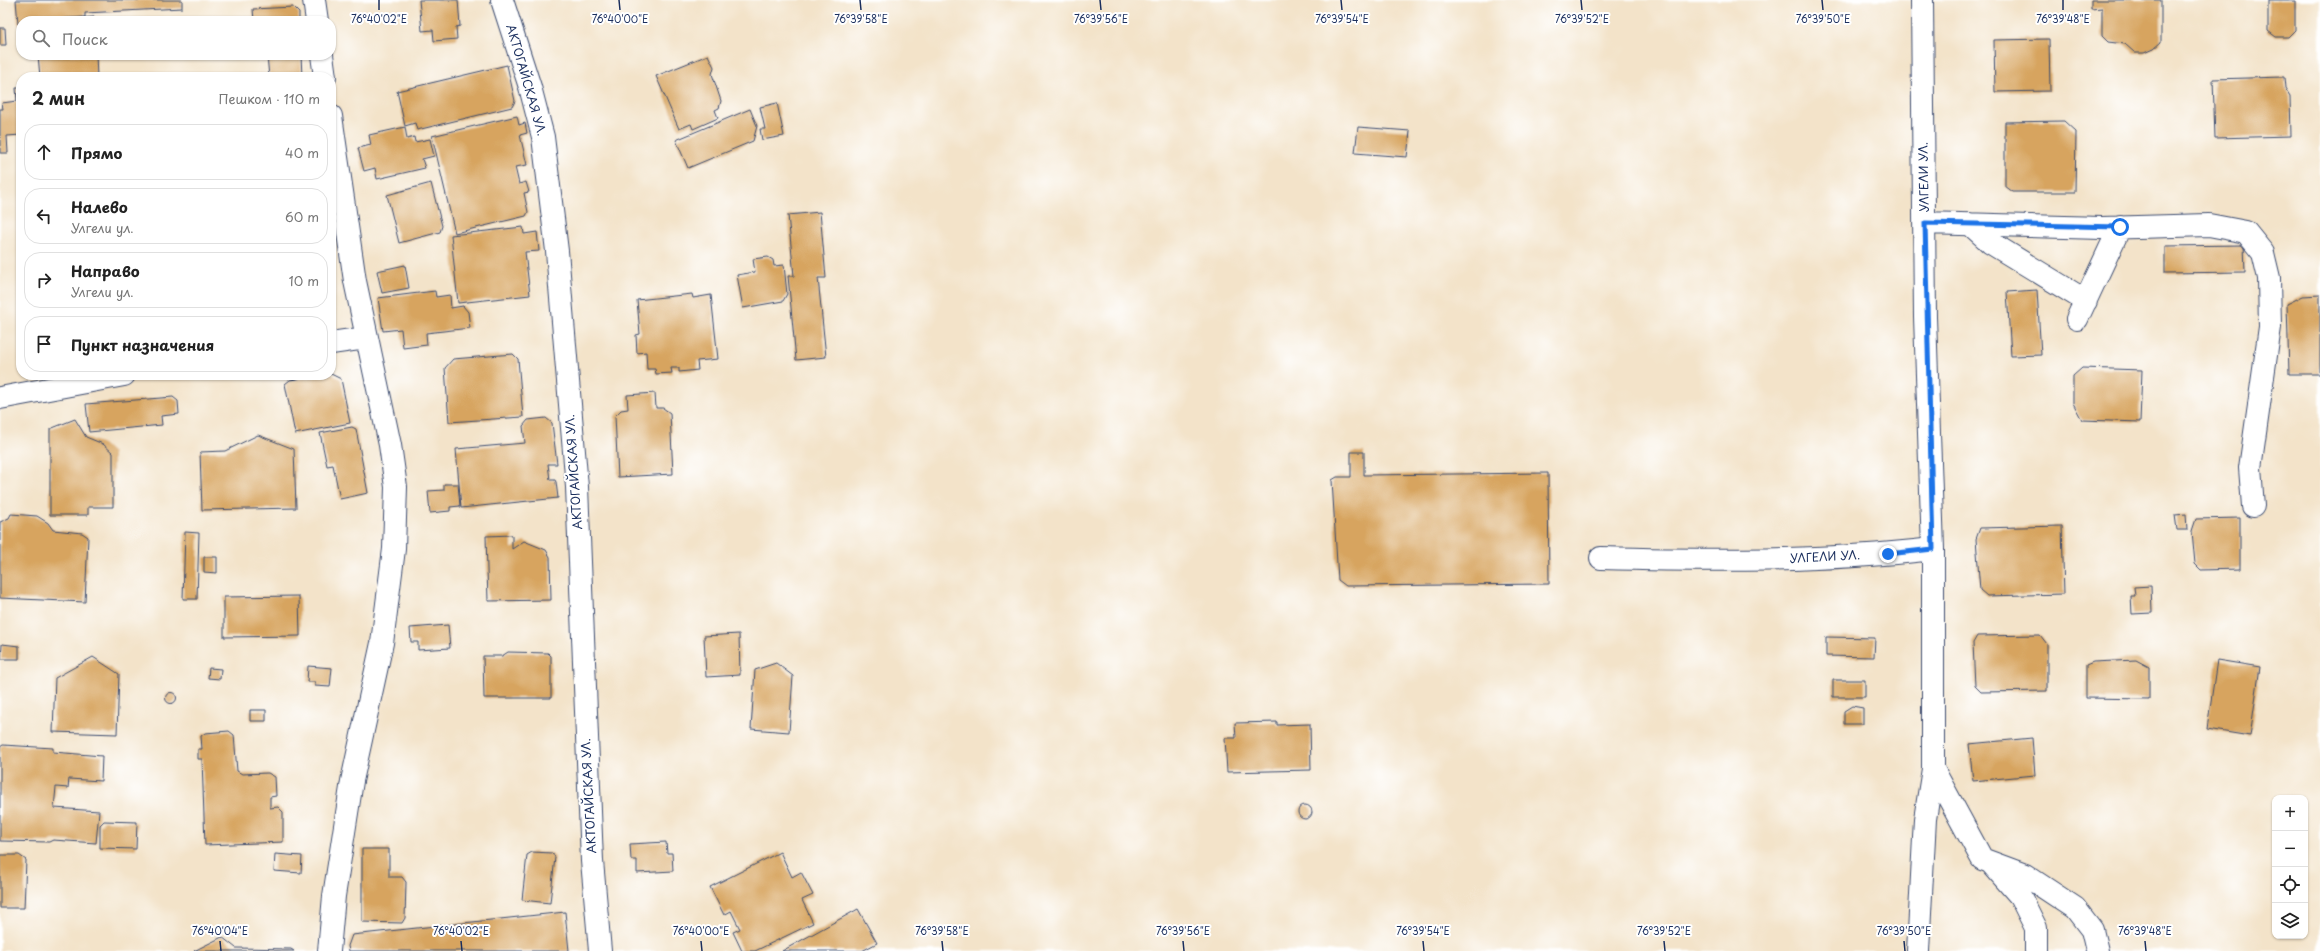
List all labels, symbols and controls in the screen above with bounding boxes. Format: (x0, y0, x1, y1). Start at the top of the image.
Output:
text: 76°40'02"E (351, 11, 407, 26)
text: 76°40'00"E (592, 11, 648, 26)
text: 76°39'58"E (834, 11, 888, 26)
text: 76°39'56"E (1074, 11, 1128, 26)
text: 76°39'54"E (1315, 11, 1369, 26)
text: 76°39'52"E (1555, 11, 1609, 26)
text: 76°39'50"E (1796, 11, 1850, 26)
text: 76°39'48"E (2036, 11, 2090, 26)
search box (16, 16, 336, 60)
street label: АКТОГАЙСКАЯ УЛ. (502, 22, 552, 138)
icon: search (30, 27, 52, 49)
text: Поиск (62, 27, 108, 50)
text: 2 мин (32, 85, 85, 111)
text: Пешком · 110 m (218, 89, 320, 108)
icon: ahead (33, 141, 55, 163)
text: Прямо (71, 141, 122, 164)
street label: УЛГЕЛИ УЛ. (1913, 142, 1933, 212)
text: 40 m (285, 143, 319, 162)
text: Налево (71, 195, 128, 218)
icon: left (33, 205, 55, 227)
text: 60 m (285, 207, 319, 226)
text: Улгели ул. (71, 218, 134, 237)
route start (2111, 218, 2129, 236)
text: Направо (71, 259, 140, 282)
icon: right (33, 269, 55, 291)
text: 10 m (289, 271, 319, 290)
text: Улгели ул. (71, 282, 134, 301)
icon: arrive (33, 333, 55, 355)
text: Пункт назначения (71, 333, 214, 356)
street label: АКТОГАЙСКАЯ УЛ. (560, 414, 586, 530)
street label: УЛГЕЛИ УЛ. (1789, 545, 1861, 567)
route end (1879, 545, 1897, 563)
street label: АКТОГАЙСКАЯ УЛ. (576, 738, 600, 854)
map controls (2272, 795, 2308, 939)
button: + (2272, 795, 2308, 831)
button: − (2272, 831, 2308, 867)
button: locate (2272, 867, 2308, 903)
button: layers (2272, 903, 2308, 939)
text: 76°40'04"E (192, 923, 248, 938)
text: 76°40'02"E (433, 923, 489, 938)
text: 76°40'00"E (673, 923, 729, 938)
text: 76°39'58"E (915, 923, 969, 938)
text: 76°39'56"E (1156, 923, 1210, 938)
text: 76°39'54"E (1396, 923, 1450, 938)
text: 76°39'52"E (1637, 923, 1691, 938)
text: 76°39'50"E (1877, 923, 1931, 938)
text: 76°39'48"E (2118, 923, 2172, 938)

